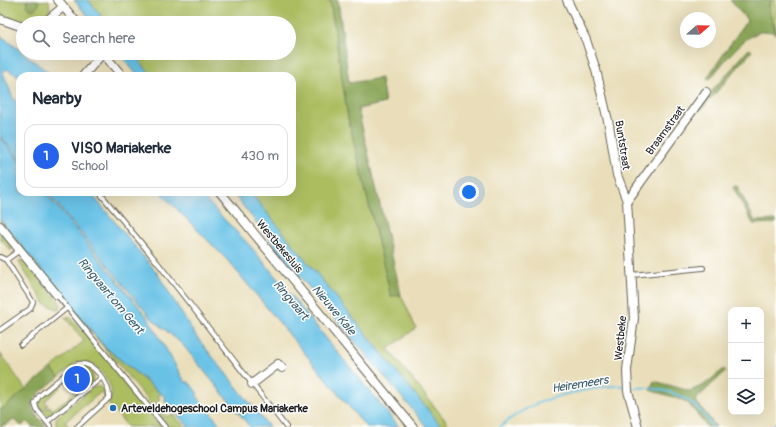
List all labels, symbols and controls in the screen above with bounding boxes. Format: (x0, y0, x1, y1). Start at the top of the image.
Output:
north arrow (680, 12, 716, 48)
search box (16, 16, 296, 60)
icon: search (30, 27, 52, 49)
text: Search here (62, 29, 135, 48)
text: Nearby (32, 88, 81, 109)
street label: Braamstraat (643, 103, 688, 157)
street label: Buntstraat (612, 119, 633, 171)
text: VISO Mariakerke (71, 139, 171, 158)
text: 1 (43, 148, 49, 164)
text: 430 m (241, 148, 279, 164)
text: School (71, 158, 108, 174)
your location (459, 182, 479, 202)
street label: Westbekesluis (254, 217, 306, 275)
water label: Ringvaart om Gent (74, 255, 148, 338)
water label: Ringvaart (270, 277, 312, 324)
water label: Nieuwe Kale (308, 282, 359, 339)
map controls (728, 307, 764, 415)
button: + (728, 307, 764, 343)
street label: Westbeke (612, 314, 629, 361)
button: − (728, 343, 764, 379)
pin: 1 (64, 364, 90, 394)
water label: Heiremeers (551, 372, 611, 396)
button: layers (728, 379, 764, 415)
place label: Arteveldehogeschool Campus Mariakerke (121, 402, 309, 415)
marker: Arteveldehogeschool Campus Mariakerke (108, 403, 118, 413)

